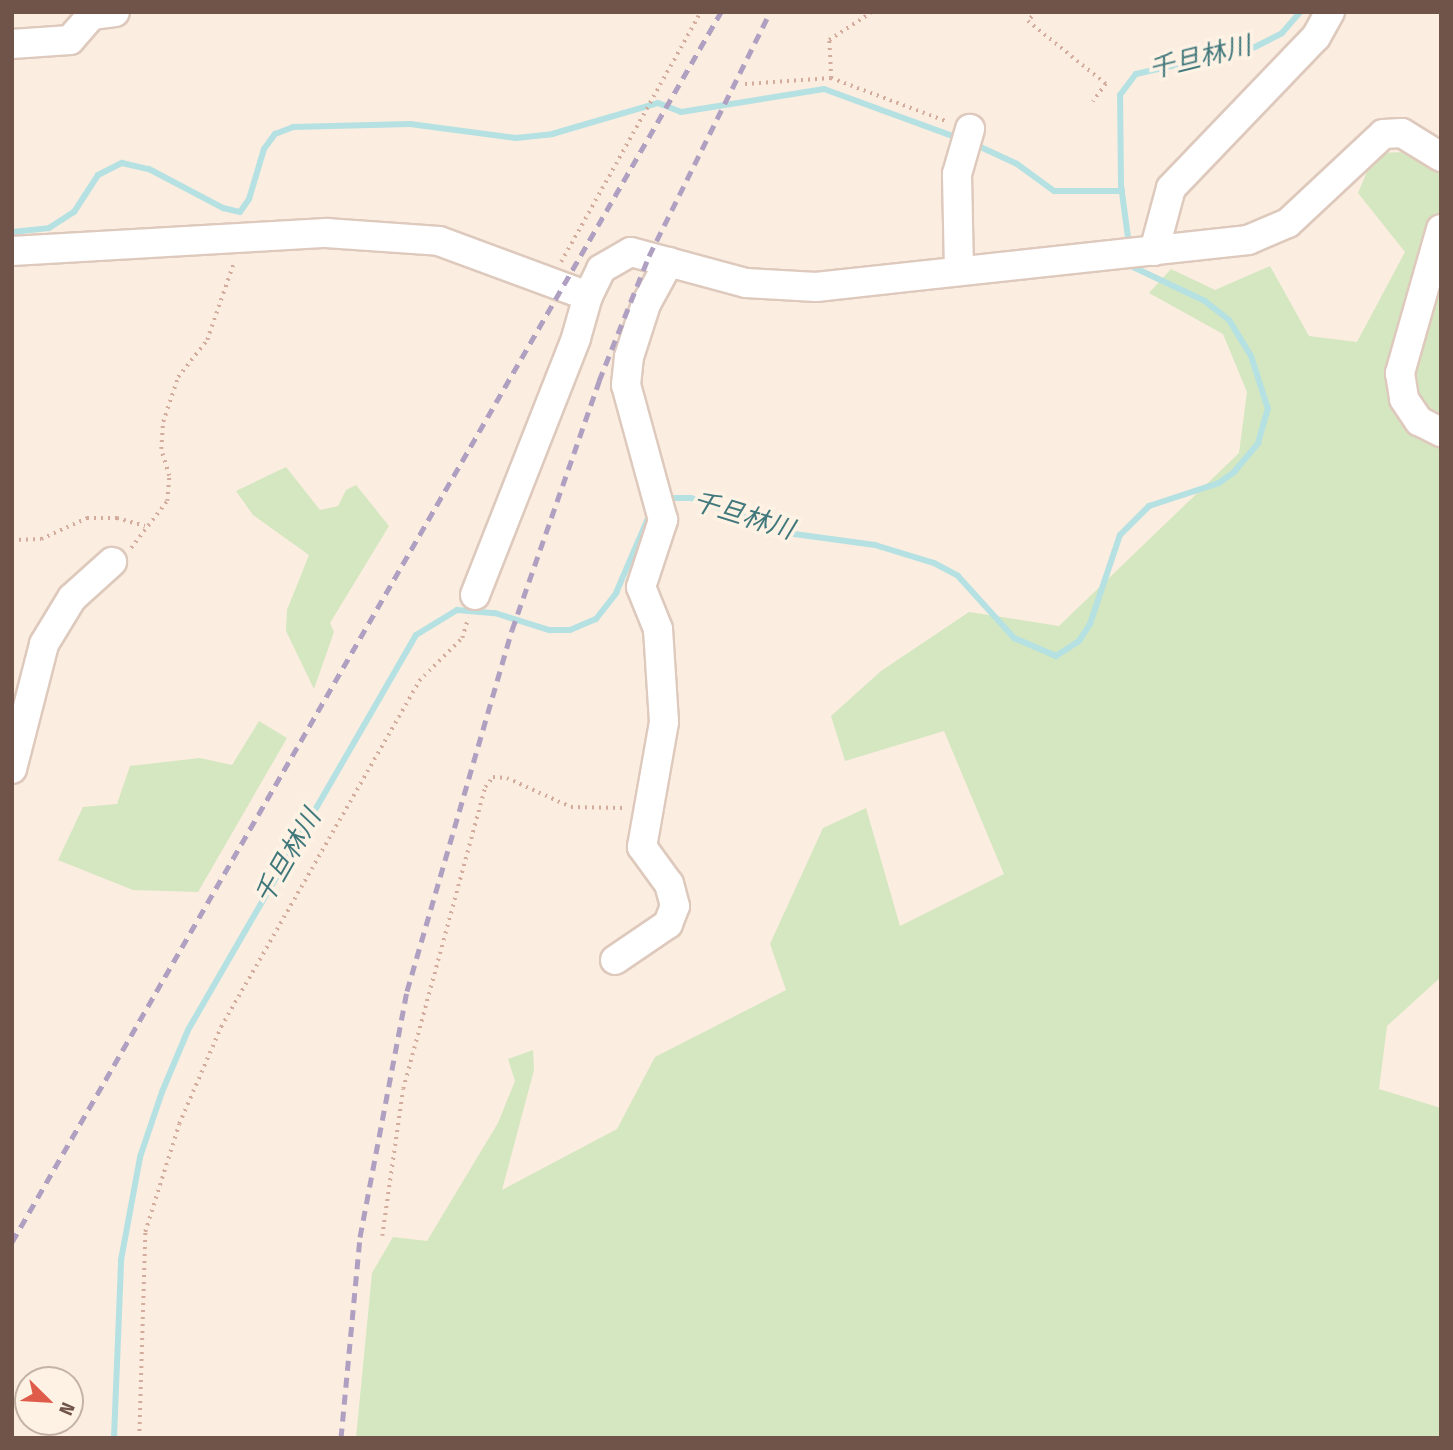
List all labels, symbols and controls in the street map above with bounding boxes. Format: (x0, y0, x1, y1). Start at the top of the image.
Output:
water label: 千旦林川 (1146, 30, 1254, 86)
water label: 千旦林川 (689, 486, 797, 546)
water label: 千旦林川 (248, 804, 328, 910)
north arrow (14, 1366, 84, 1436)
text: N (54, 1399, 80, 1419)

